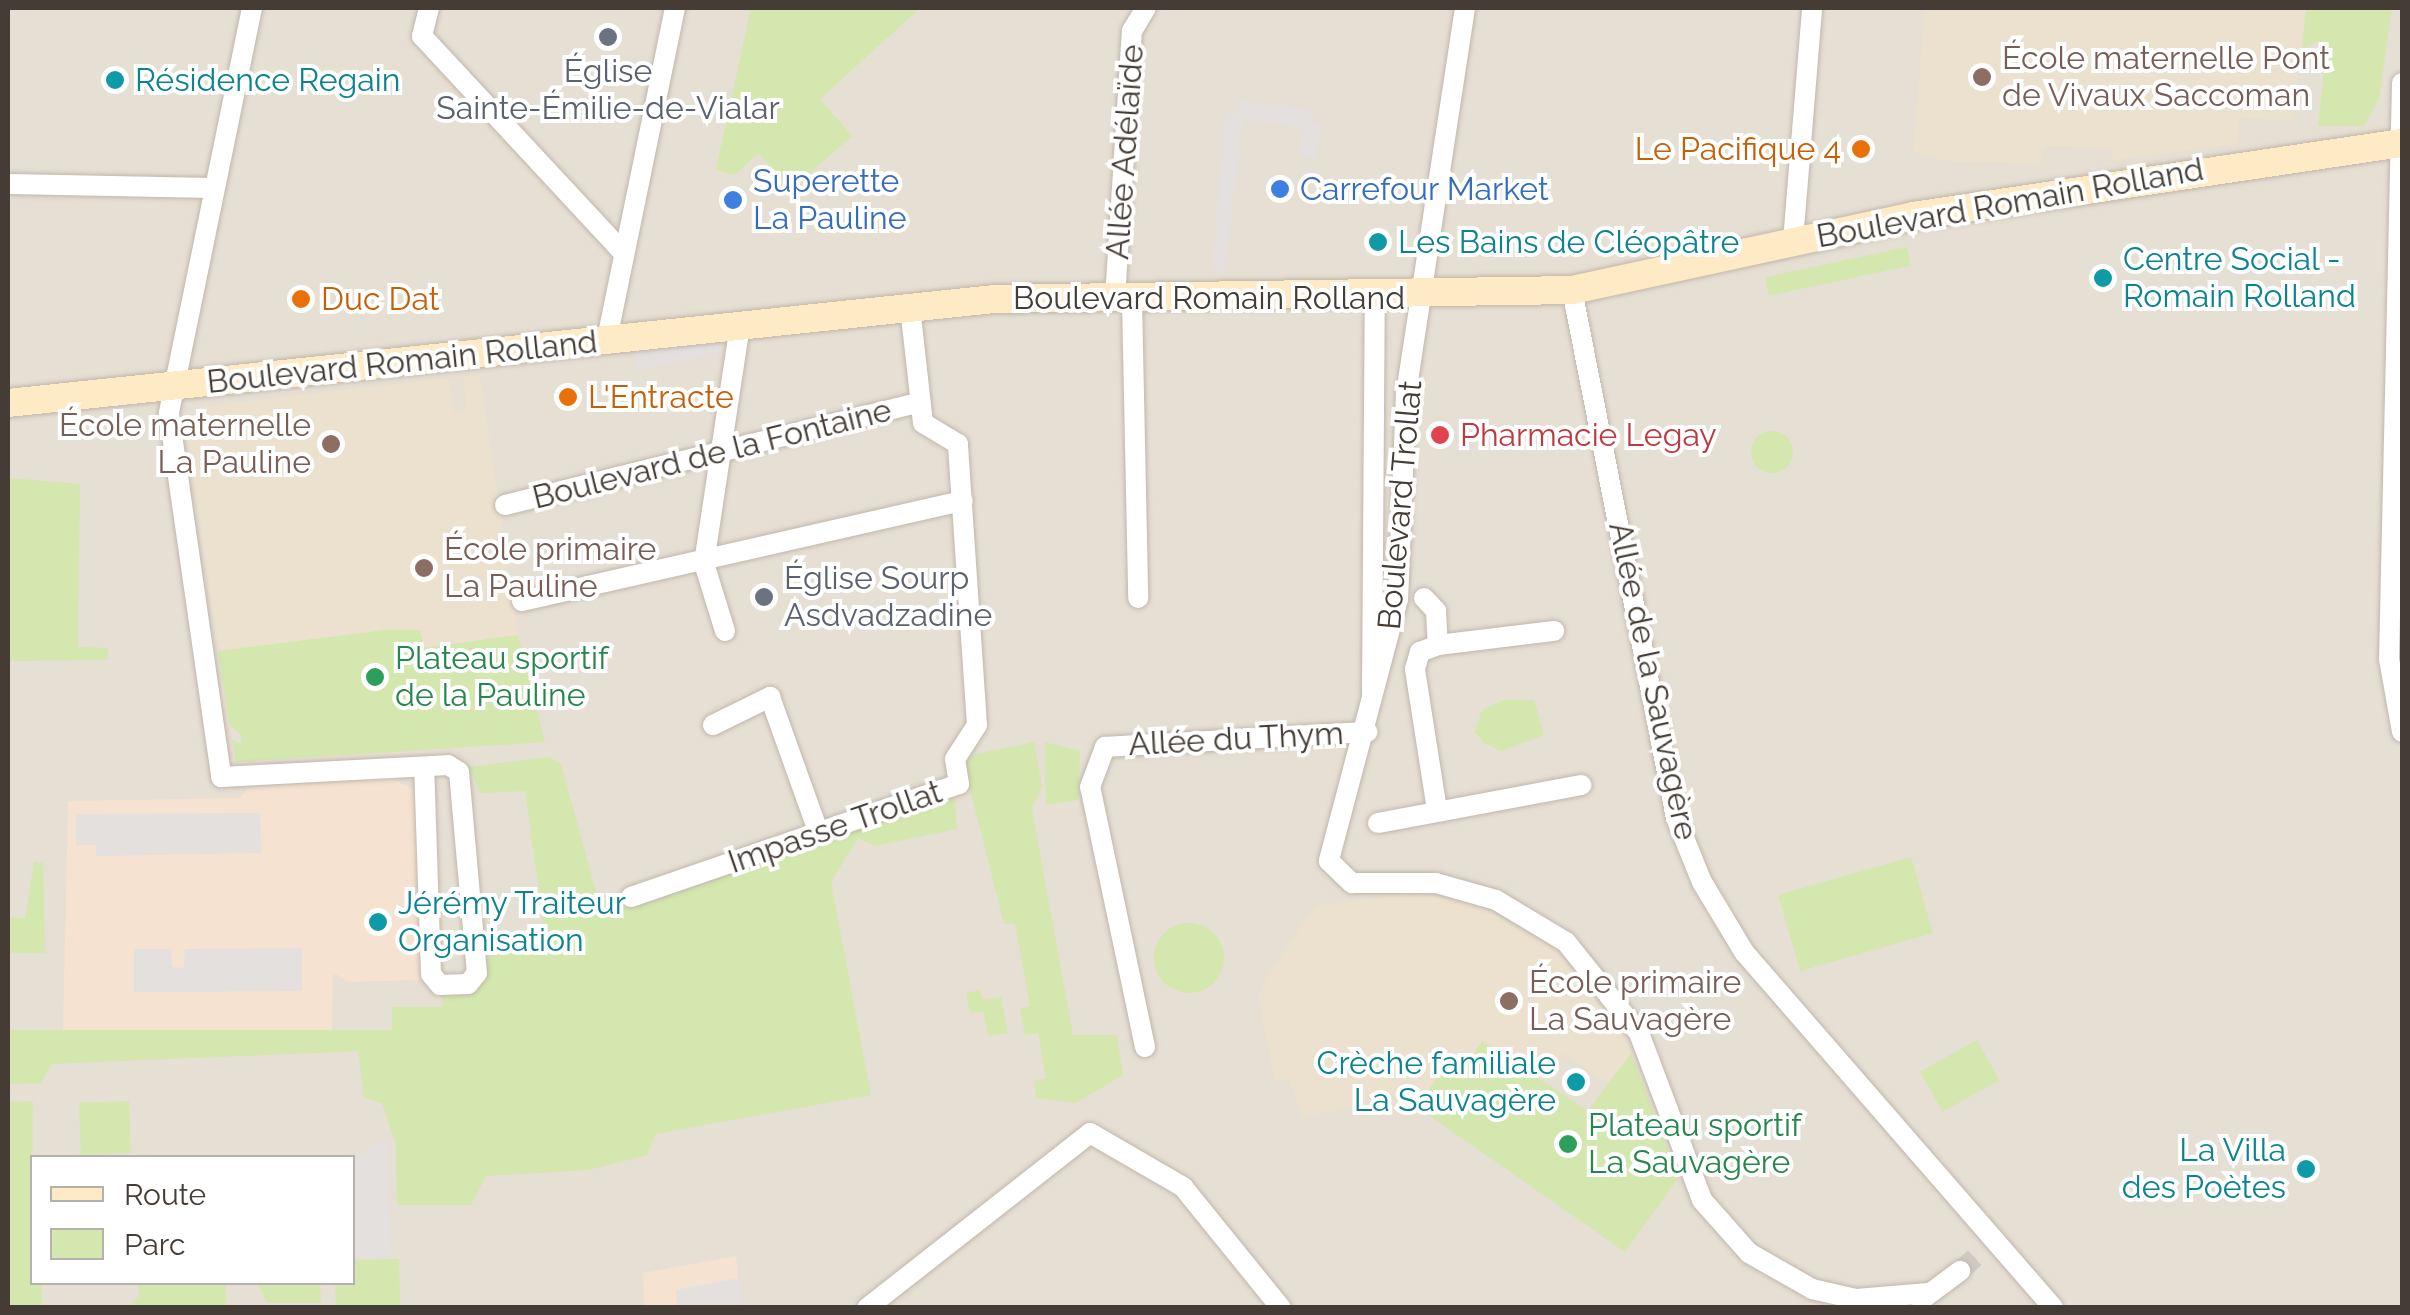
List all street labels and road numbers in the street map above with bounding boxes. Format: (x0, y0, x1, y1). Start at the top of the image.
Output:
street label: Allée Adélaïde (1098, 43, 1152, 261)
street label: Boulevard Romain Rolland (1814, 150, 2206, 256)
street label: Boulevard Romain Rolland (1013, 279, 1405, 317)
street label: Boulevard Romain Rolland (205, 322, 599, 402)
street label: Boulevard Trollat (1370, 378, 1430, 632)
street label: Boulevard de la Fontaine (529, 391, 895, 517)
street label: Allée de la Sauvagère (1601, 519, 1705, 843)
street label: Allée du Thym (1127, 714, 1345, 764)
street label: Impasse Trollat (723, 772, 947, 882)

